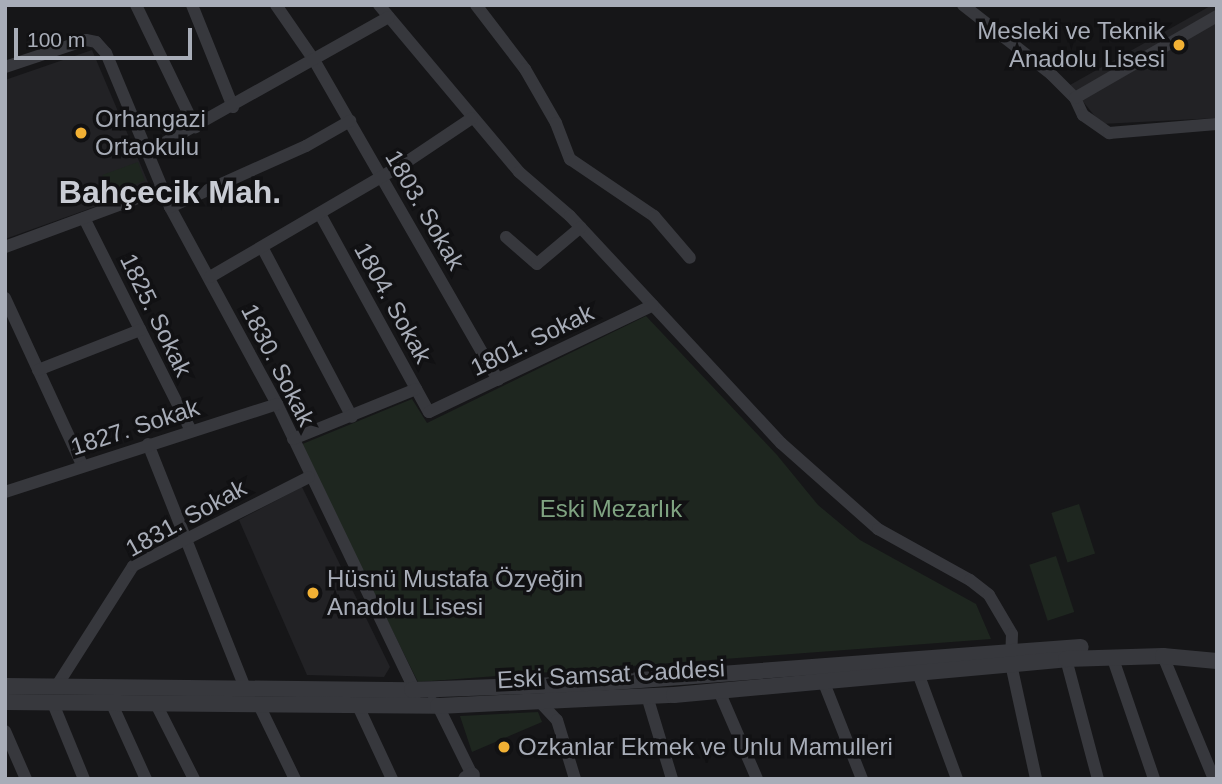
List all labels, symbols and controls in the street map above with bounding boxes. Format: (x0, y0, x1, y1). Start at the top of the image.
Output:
scale bar (18, 14, 196, 58)
place label: Mesleki ve Teknik Anadolu Lisesi (977, 17, 1165, 73)
text: 100 m (27, 28, 85, 51)
marker: Mesleki ve Teknik Anadolu Lisesi (1171, 37, 1187, 53)
place label: Orhangazi Ortaokulu (95, 105, 206, 161)
marker: Orhangazi Ortaokulu (73, 125, 89, 141)
street label: 1803. Sokak (379, 145, 471, 275)
district label: Bahçecik Mah. (59, 173, 281, 211)
street label: 1804. Sokak (348, 238, 438, 368)
street label: 1825. Sokak (114, 249, 198, 381)
street label: 1801. Sokak (466, 298, 598, 382)
street label: 1830. Sokak (235, 299, 321, 431)
street label: 1827. Sokak (67, 393, 203, 461)
street label: 1831. Sokak (121, 473, 251, 563)
park label: Eski Mezarlık (540, 495, 682, 523)
place label: Hüsnü Mustafa Özyeğin Anadolu Lisesi (327, 565, 583, 621)
marker: Hüsnü Mustafa Özyeğin Anadolu Lisesi (305, 585, 321, 601)
street label: Eski Samsat Caddesi (496, 654, 726, 694)
place label: Ozkanlar Ekmek ve Unlu Mamulleri (518, 733, 893, 761)
marker: Ozkanlar Ekmek ve Unlu Mamulleri (496, 739, 512, 755)

